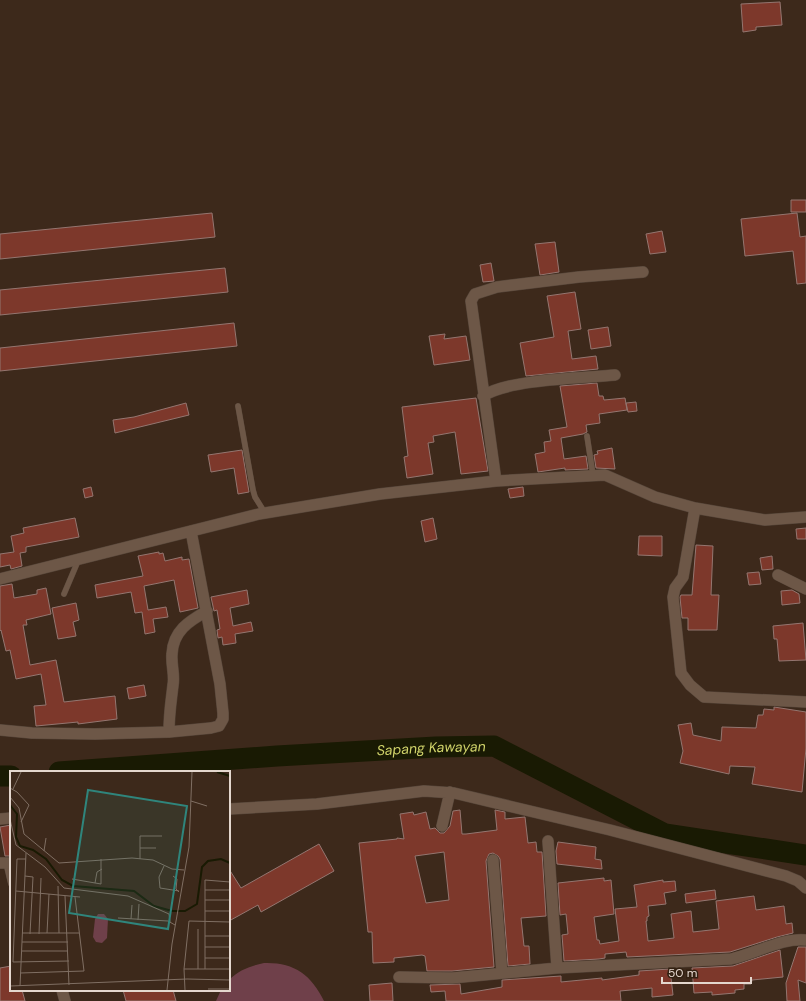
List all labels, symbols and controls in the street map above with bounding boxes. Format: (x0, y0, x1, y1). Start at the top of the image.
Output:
water label: Sapang Kawayan (376, 737, 486, 759)
inset map (10, 771, 230, 991)
scale bar (662, 959, 751, 985)
text: 50 m (668, 965, 697, 981)

